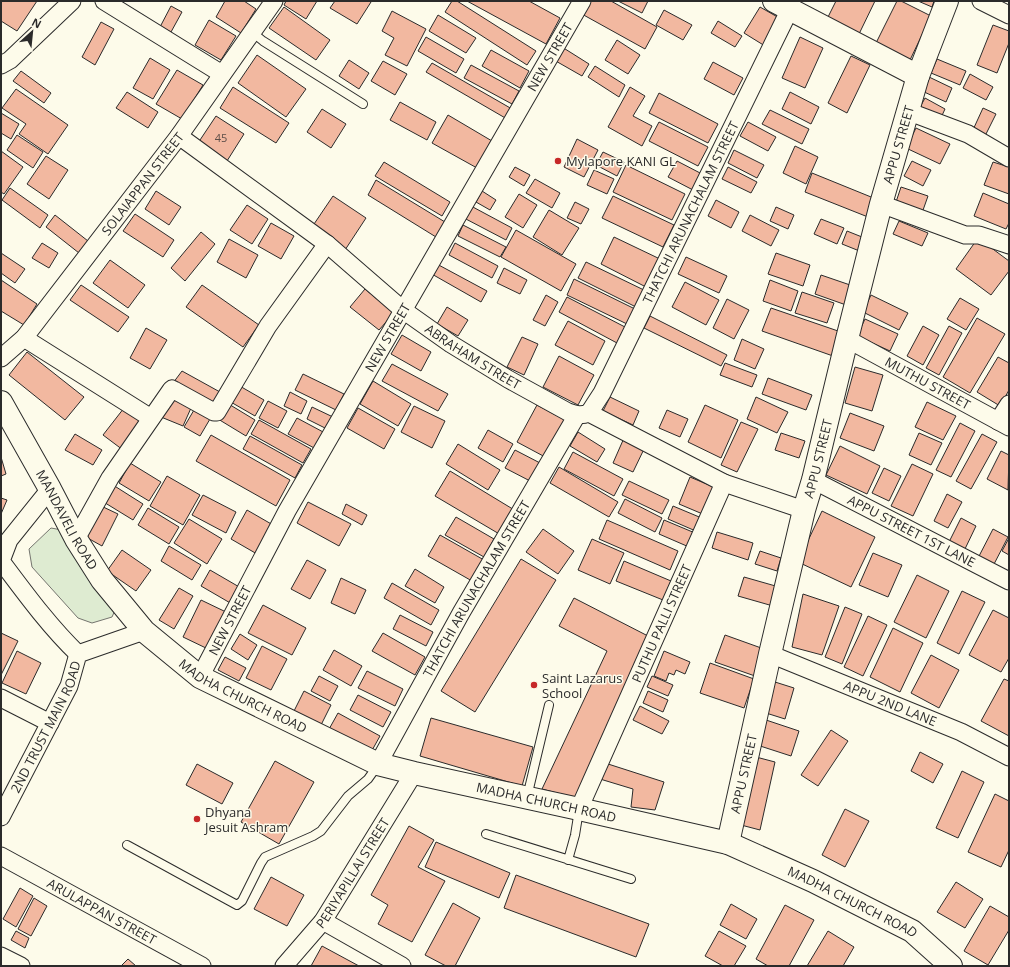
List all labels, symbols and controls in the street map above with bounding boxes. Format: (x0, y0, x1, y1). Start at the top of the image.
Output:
north arrow (12, 12, 52, 52)
text: N (29, 14, 44, 31)
street label: NEW STREET (523, 19, 577, 94)
street label: APPU STREET (878, 102, 918, 186)
street label: THATCHI ARUNACHALAM STREET (638, 117, 743, 307)
street label: SOLAIAPPAN STREET (97, 128, 188, 239)
house number: 45 (215, 130, 227, 145)
place label: Mylapore KANI GL (566, 152, 676, 170)
marker: Mylapore KANI GL (553, 156, 563, 166)
street label: NEW STREET (361, 299, 415, 375)
street label: ABRAHAM STREET (422, 320, 525, 394)
street label: MUTHU STREET (882, 352, 975, 414)
street label: APPU STREET (799, 416, 837, 500)
street label: MANDAVELI ROAD (32, 466, 102, 573)
street label: APPU STREET 1ST LANE (845, 490, 979, 571)
street label: THATCHI ARUNACHALAM STREET (419, 496, 534, 680)
street label: PUTHU PALLI STREET (627, 561, 696, 685)
street label: NEW STREET (204, 582, 256, 658)
street label: MADHA CHURCH ROAD (175, 654, 310, 737)
street label: 2ND TRUST MAIN ROAD (6, 659, 85, 796)
place label: Saint Lazarus School (542, 669, 622, 702)
street label: APPU 2ND LANE (841, 676, 940, 730)
marker: Saint Lazarus School (529, 680, 539, 690)
street label: APPU STREET (726, 732, 761, 815)
street label: MADHA CHURCH ROAD (475, 778, 618, 826)
place label: Dhyana Jesuit Ashram (203, 803, 288, 836)
marker: Dhyana Jesuit Ashram (192, 814, 202, 824)
street label: PERIYAPILLAI STREET (312, 814, 394, 932)
street label: MADHA CHURCH ROAD (785, 862, 922, 941)
street label: ARULAPPAN STREET (44, 874, 160, 949)

